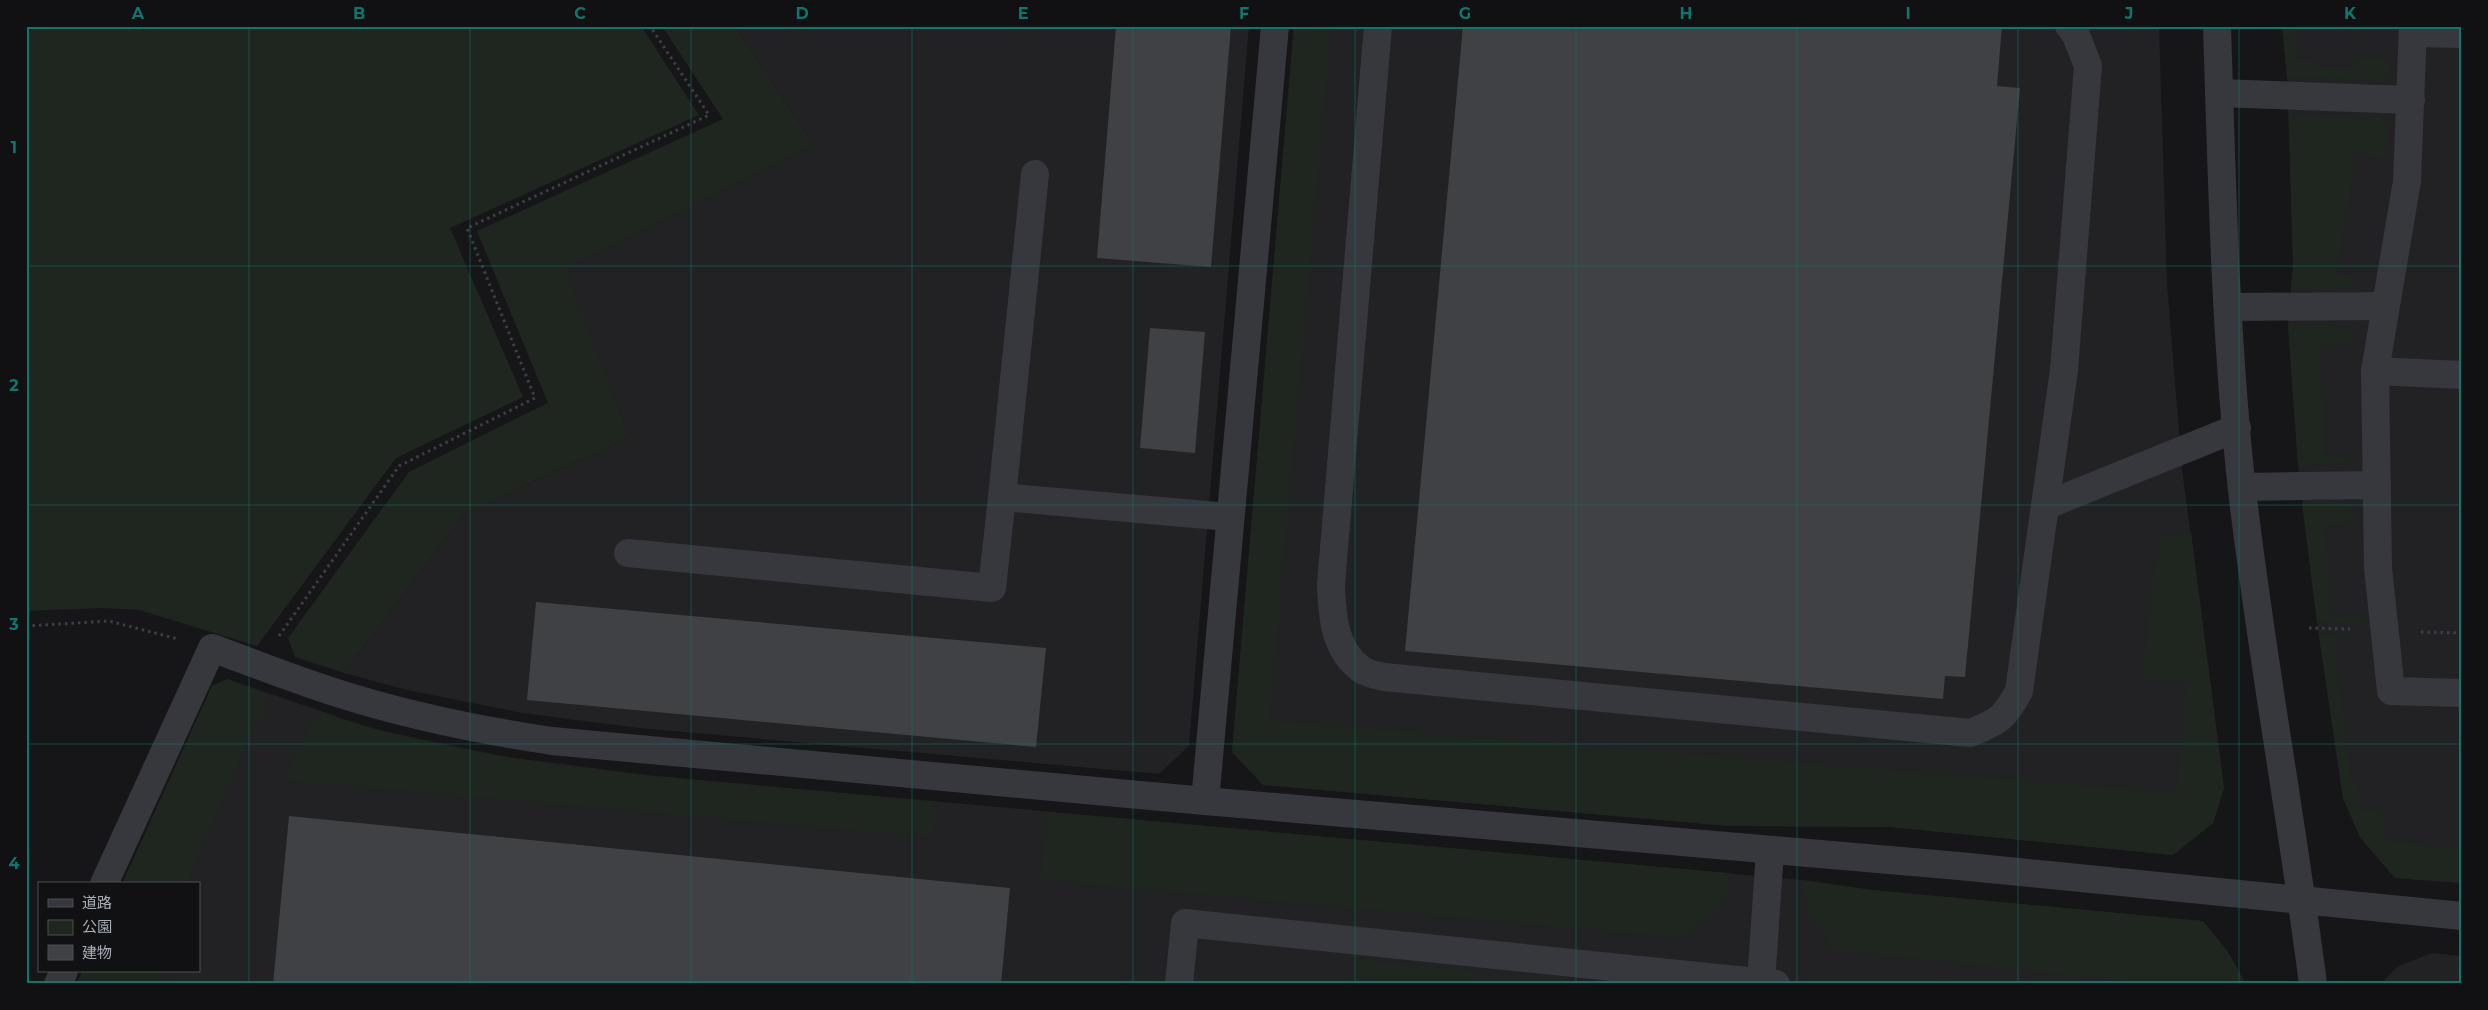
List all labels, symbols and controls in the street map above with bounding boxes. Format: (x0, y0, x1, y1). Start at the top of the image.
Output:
text: A (131, 4, 145, 23)
text: B (353, 4, 365, 23)
text: C (574, 4, 586, 23)
text: D (795, 4, 809, 23)
text: E (1018, 4, 1028, 23)
text: F (1239, 4, 1249, 23)
text: G (1459, 4, 1471, 23)
text: H (1680, 4, 1692, 23)
text: I (1905, 4, 1911, 23)
text: J (2124, 4, 2133, 23)
text: K (2344, 4, 2357, 23)
text: 1 (11, 138, 17, 157)
text: 2 (9, 376, 19, 395)
text: 3 (8, 615, 19, 634)
text: 4 (8, 854, 20, 873)
legend (38, 882, 200, 972)
text: 道路 (82, 893, 112, 912)
text: 公園 (82, 917, 112, 936)
text: 建物 (82, 943, 112, 962)

